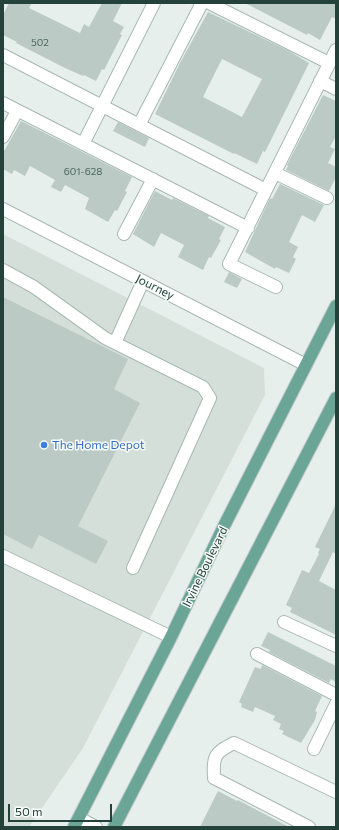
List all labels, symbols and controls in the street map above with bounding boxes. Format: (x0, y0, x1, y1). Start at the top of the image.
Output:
house number: 502 (31, 37, 49, 49)
house number: 601-628 (64, 166, 102, 178)
street label: Journey (133, 271, 177, 303)
place label: The Home Depot (52, 438, 145, 452)
marker: The Home Depot (39, 440, 49, 450)
street label: Irvine Boulevard (179, 524, 231, 610)
scale bar (10, 796, 114, 822)
text: 50 m (15, 804, 43, 818)

